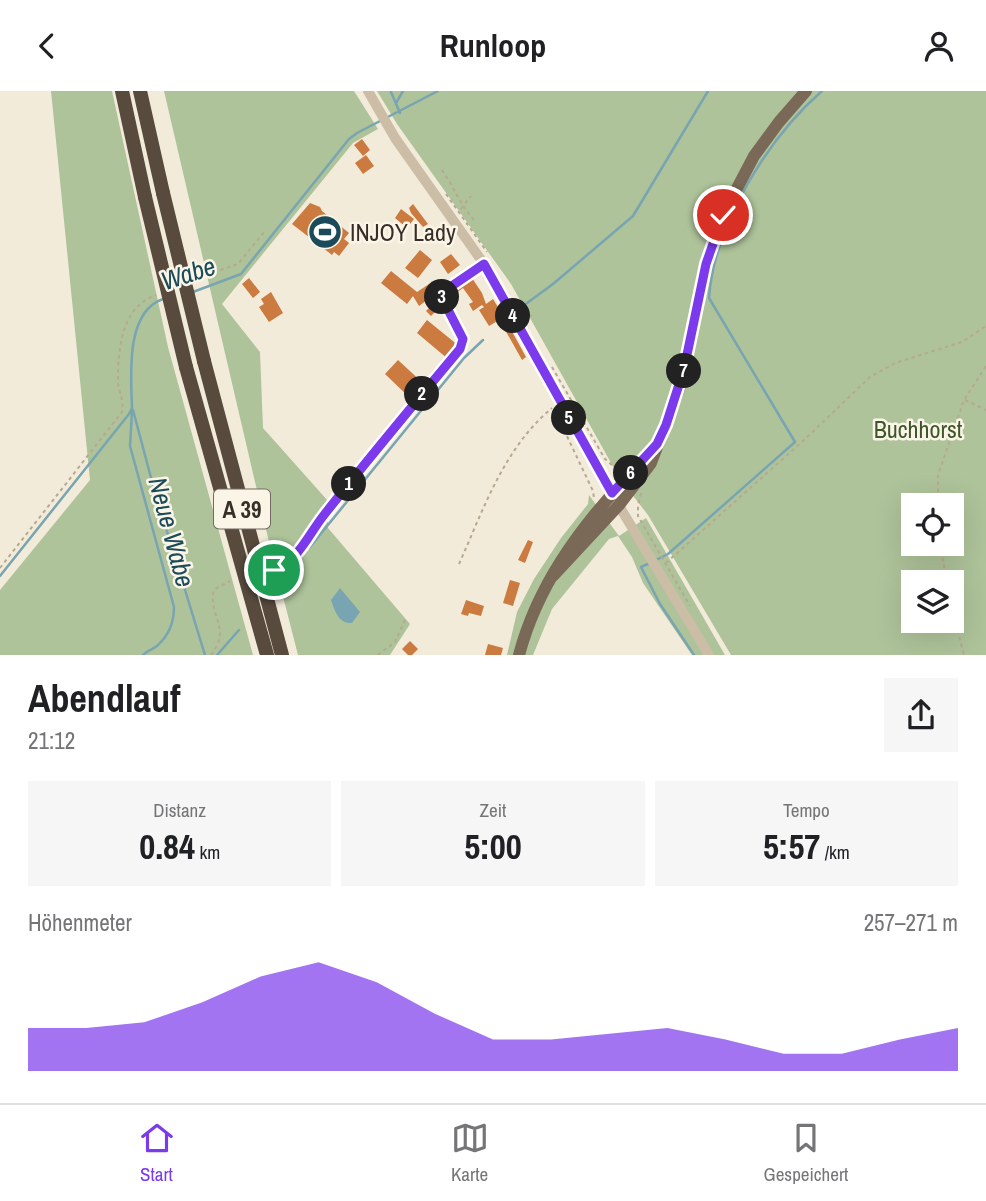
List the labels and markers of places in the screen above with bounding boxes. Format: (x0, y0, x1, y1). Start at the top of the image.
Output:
pin (693, 185, 753, 245)
sports icon: INJOY Lady (306, 213, 344, 251)
place label: INJOY Lady (350, 216, 456, 248)
pin: 3 (424, 279, 460, 315)
pin: 4 (496, 299, 530, 334)
pin: 7 (666, 353, 702, 389)
pin: 2 (404, 377, 440, 411)
pin: 5 (552, 401, 586, 435)
pin: 6 (614, 455, 648, 491)
pin: 1 (332, 467, 366, 501)
pin (244, 540, 304, 600)

